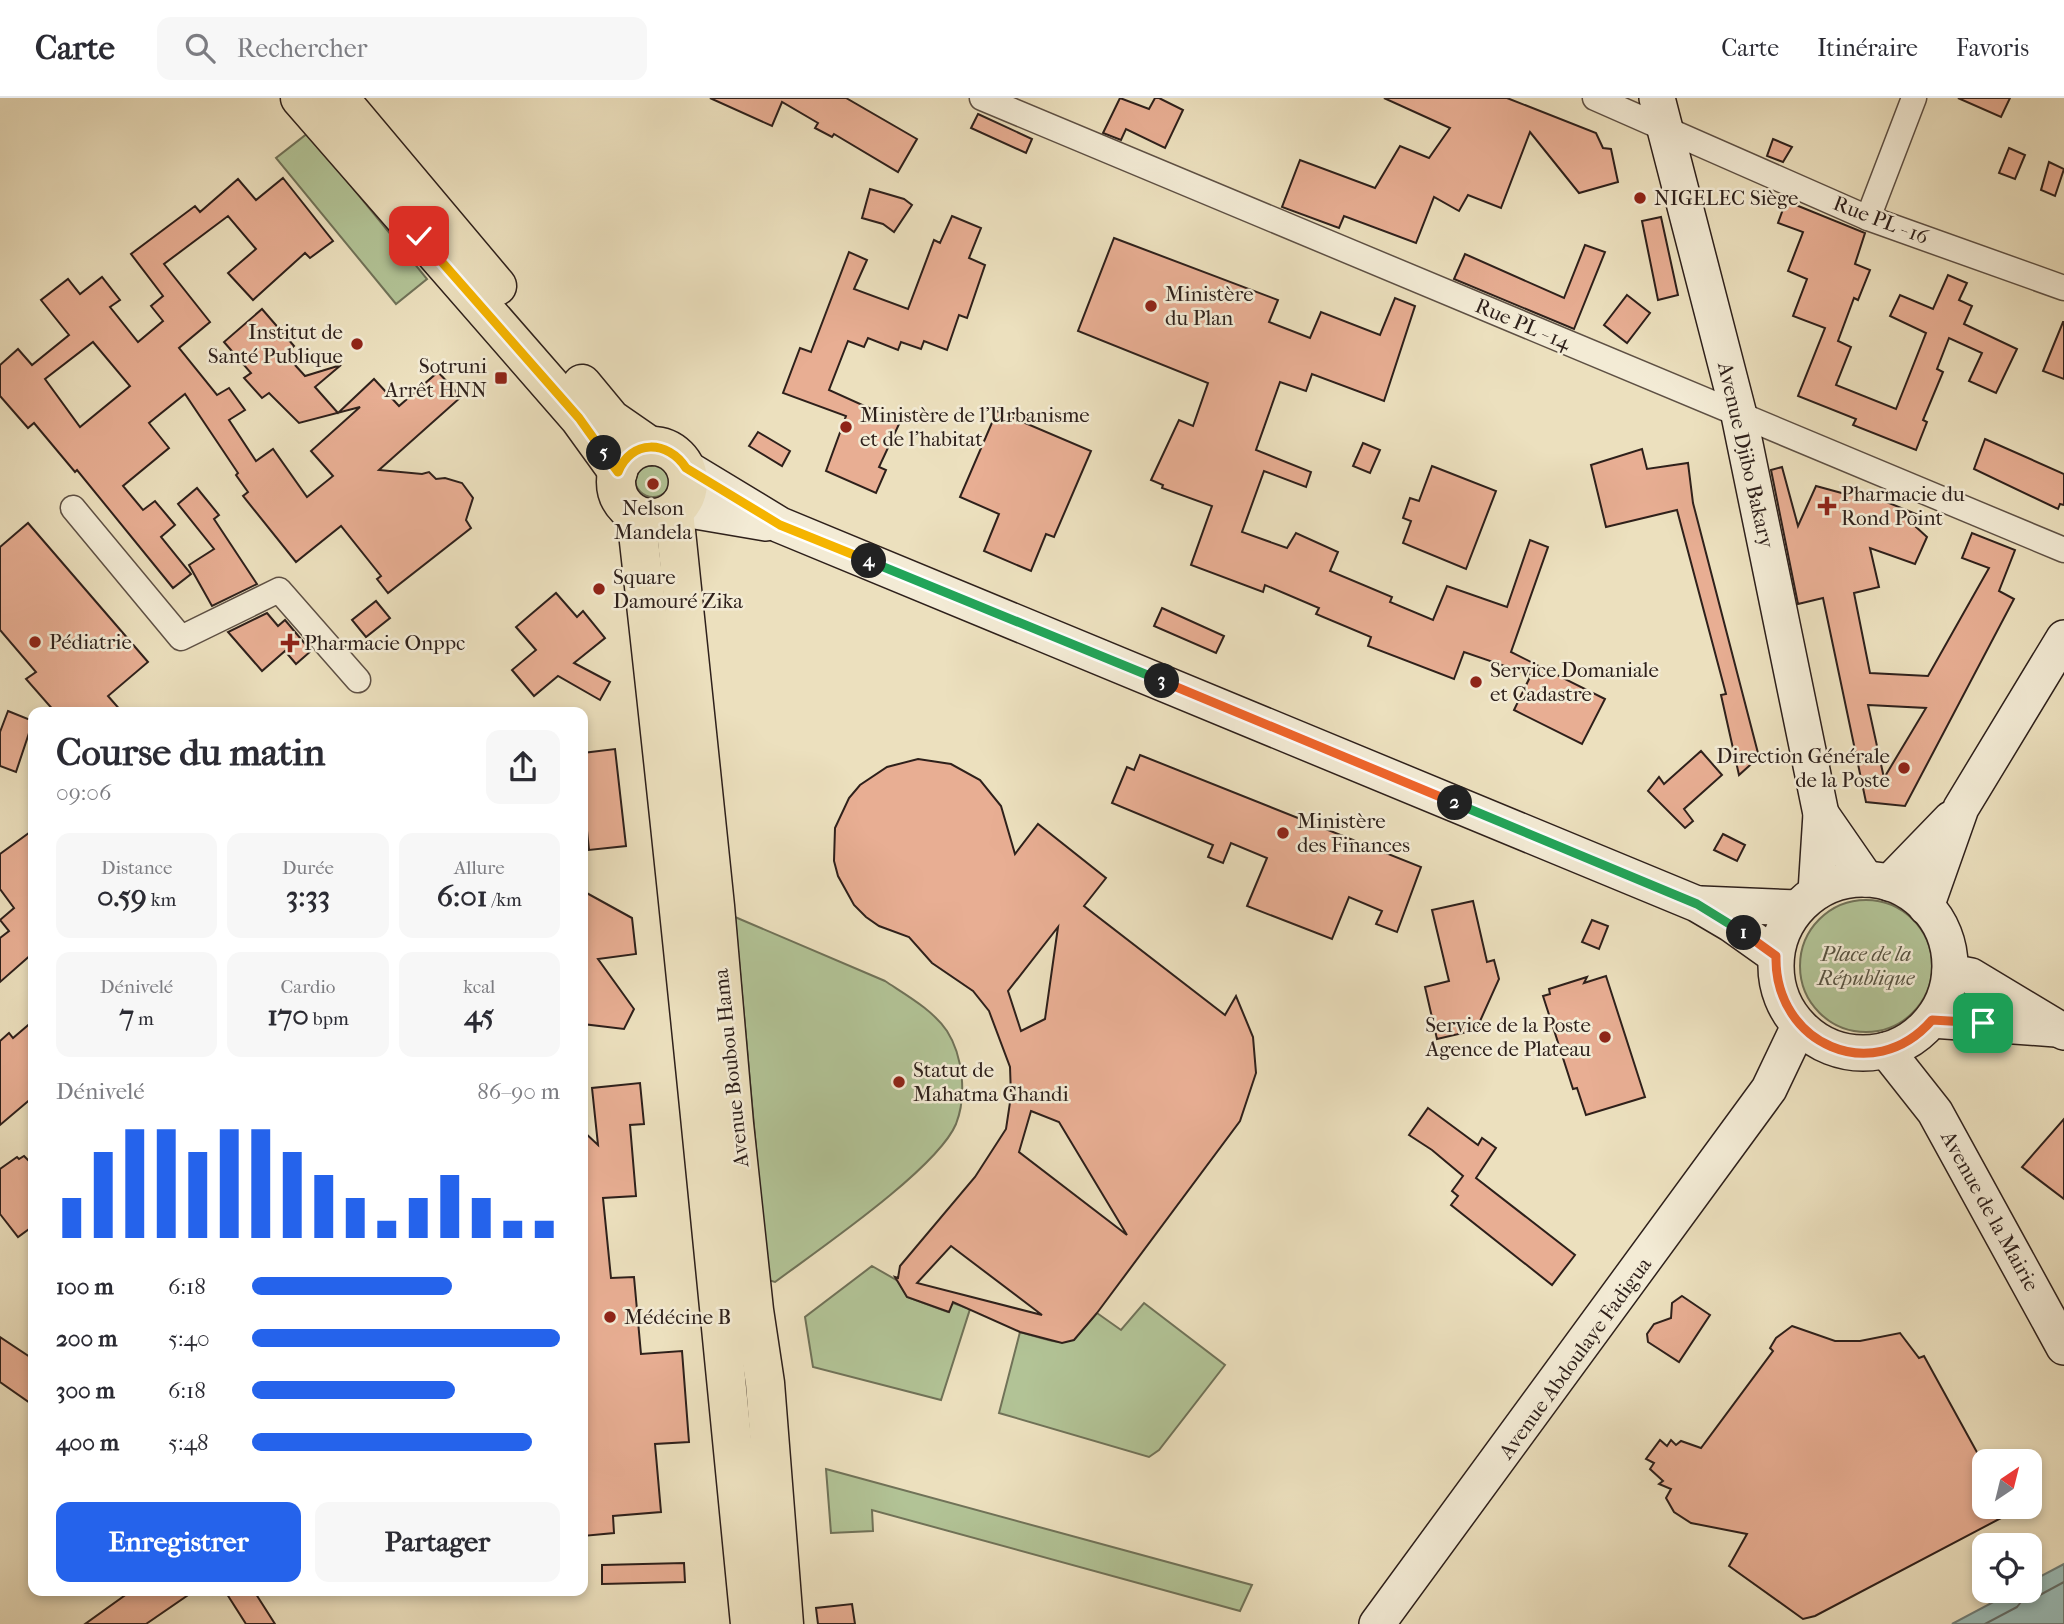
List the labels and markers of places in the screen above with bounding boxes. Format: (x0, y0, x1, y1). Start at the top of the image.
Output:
place label: NIGELEC Siège (1654, 186, 1799, 210)
marker: NIGELEC Siège (1632, 190, 1648, 206)
pin (389, 206, 449, 266)
place label: Ministère du Plan (1165, 282, 1254, 330)
marker: Ministère du Plan (1143, 298, 1159, 314)
place label: Institut de Santé Publique (208, 320, 343, 368)
marker: Institut de Santé Publique (349, 336, 365, 352)
place label: Sotruni Arrêt HNN (384, 354, 487, 402)
marker: Sotruni Arrêt HNN (493, 370, 509, 386)
place label: Ministère de l'Urbanisme et de l'habitat (860, 403, 1090, 451)
marker: Ministère de l'Urbanisme et de l'habitat (838, 419, 854, 435)
pin: 5 (586, 436, 622, 470)
marker: Nelson Mandela (645, 476, 661, 492)
place label: Pharmacie du Rond Point (1841, 482, 1965, 530)
place label: Nelson Mandela (614, 496, 692, 544)
marker: Pharmacie du Rond Point (1819, 498, 1835, 514)
pin: 4 (852, 544, 886, 578)
place label: Square Damouré Zika (613, 565, 743, 613)
marker: Square Damouré Zika (591, 581, 607, 597)
place label: Pédiatrie (49, 630, 132, 654)
place label: Pharmacie Onppc (304, 631, 465, 655)
marker: Pédiatrie (27, 634, 43, 650)
marker: Pharmacie Onppc (282, 635, 298, 651)
place label: Service Domaniale et Cadastre (1490, 658, 1659, 706)
pin: 3 (1144, 664, 1180, 698)
marker: Service Domaniale et Cadastre (1468, 674, 1484, 690)
place label: Direction Générale de la Poste (1716, 744, 1890, 792)
marker: Direction Générale de la Poste (1896, 760, 1912, 776)
pin: 2 (1438, 786, 1472, 820)
place label: Ministère des Finances (1297, 809, 1410, 857)
marker: Ministère des Finances (1275, 825, 1291, 841)
pin: 1 (1726, 916, 1762, 950)
pin (1953, 993, 2013, 1053)
place label: Service de la Poste Agence de Plateau (1425, 1013, 1591, 1061)
marker: Service de la Poste Agence de Plateau (1597, 1029, 1613, 1045)
place label: Statut de Mahatma Ghandi (913, 1058, 1069, 1106)
marker: Statut de Mahatma Ghandi (891, 1074, 907, 1090)
place label: Médécine B (624, 1305, 731, 1329)
marker: Médécine B (602, 1309, 618, 1325)

